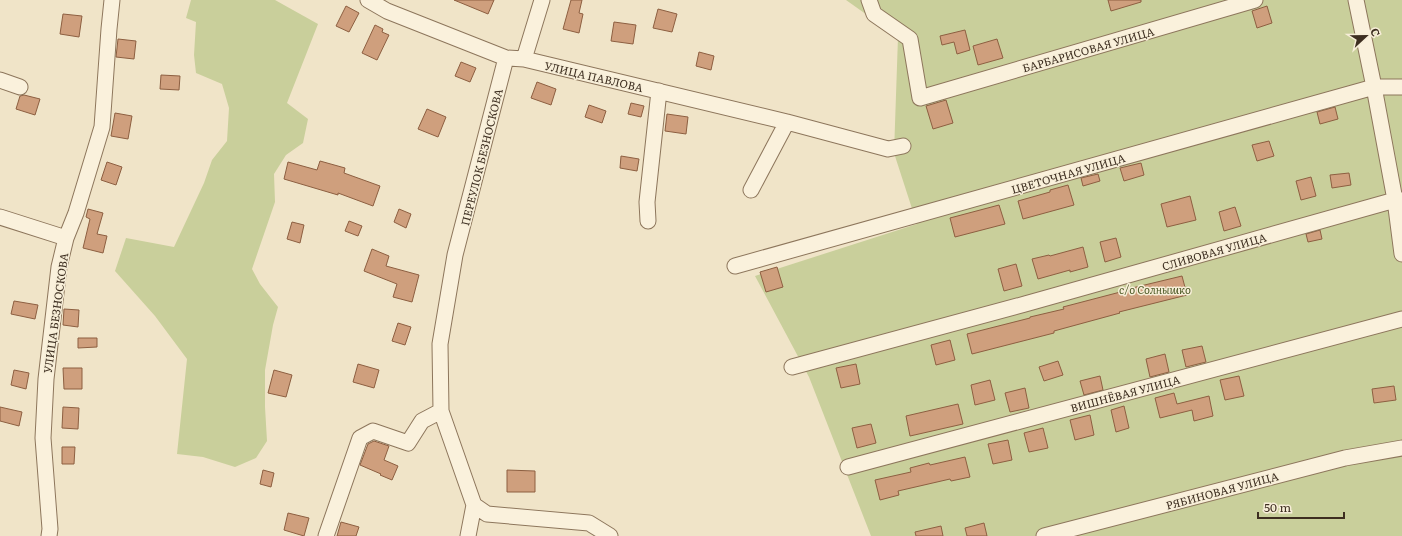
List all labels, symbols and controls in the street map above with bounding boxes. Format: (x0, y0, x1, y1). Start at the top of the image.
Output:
north arrow (1346, 16, 1386, 56)
street label: БАРБАРИСОВАЯ УЛИЦА (1020, 23, 1156, 75)
text: С (1367, 25, 1385, 39)
street label: УЛИЦА ПАВЛОВА (543, 57, 645, 95)
street label: ПЕРЕУЛОК БЕЗНОСКОВА (456, 87, 506, 227)
street label: ЦВЕТОЧНАЯ УЛИЦА (1009, 149, 1127, 197)
street label: СЛИВОВАЯ УЛИЦА (1160, 228, 1268, 274)
street label: УЛИЦА БЕЗНОСКОВА (39, 252, 71, 374)
park label: с/о Солнышко (1119, 281, 1191, 297)
street label: ВИШНЁВАЯ УЛИЦА (1068, 371, 1182, 415)
street label: РЯБИНОВАЯ УЛИЦА (1164, 467, 1280, 513)
scale bar (1258, 494, 1344, 520)
text: 50 m (1264, 498, 1291, 516)

